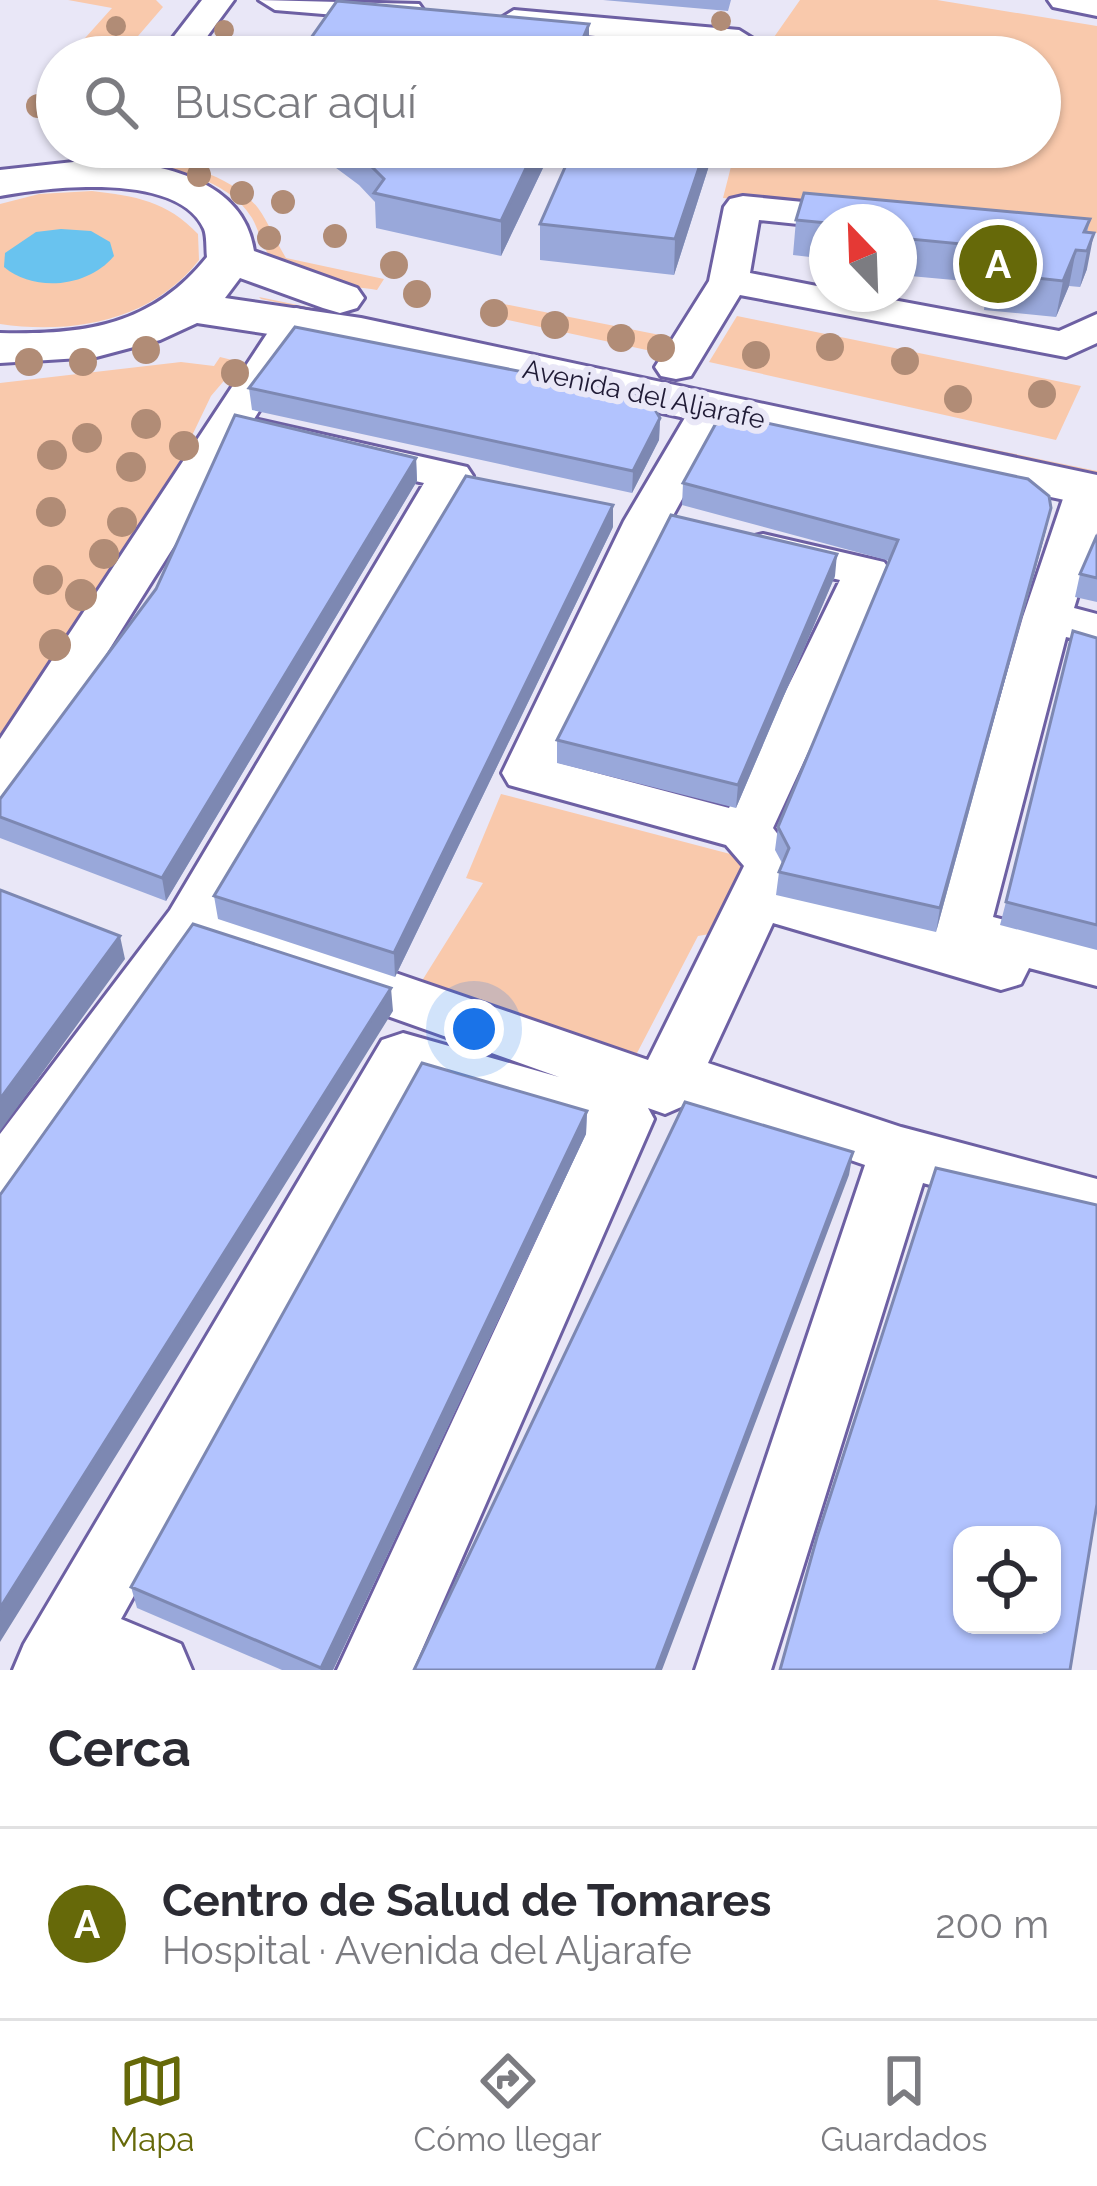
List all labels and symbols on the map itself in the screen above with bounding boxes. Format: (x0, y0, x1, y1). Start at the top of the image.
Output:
north arrow (809, 204, 917, 312)
pin: A (959, 219, 1037, 309)
street label: Avenida del Aljarafe (520, 353, 768, 435)
your location (444, 999, 504, 1059)

